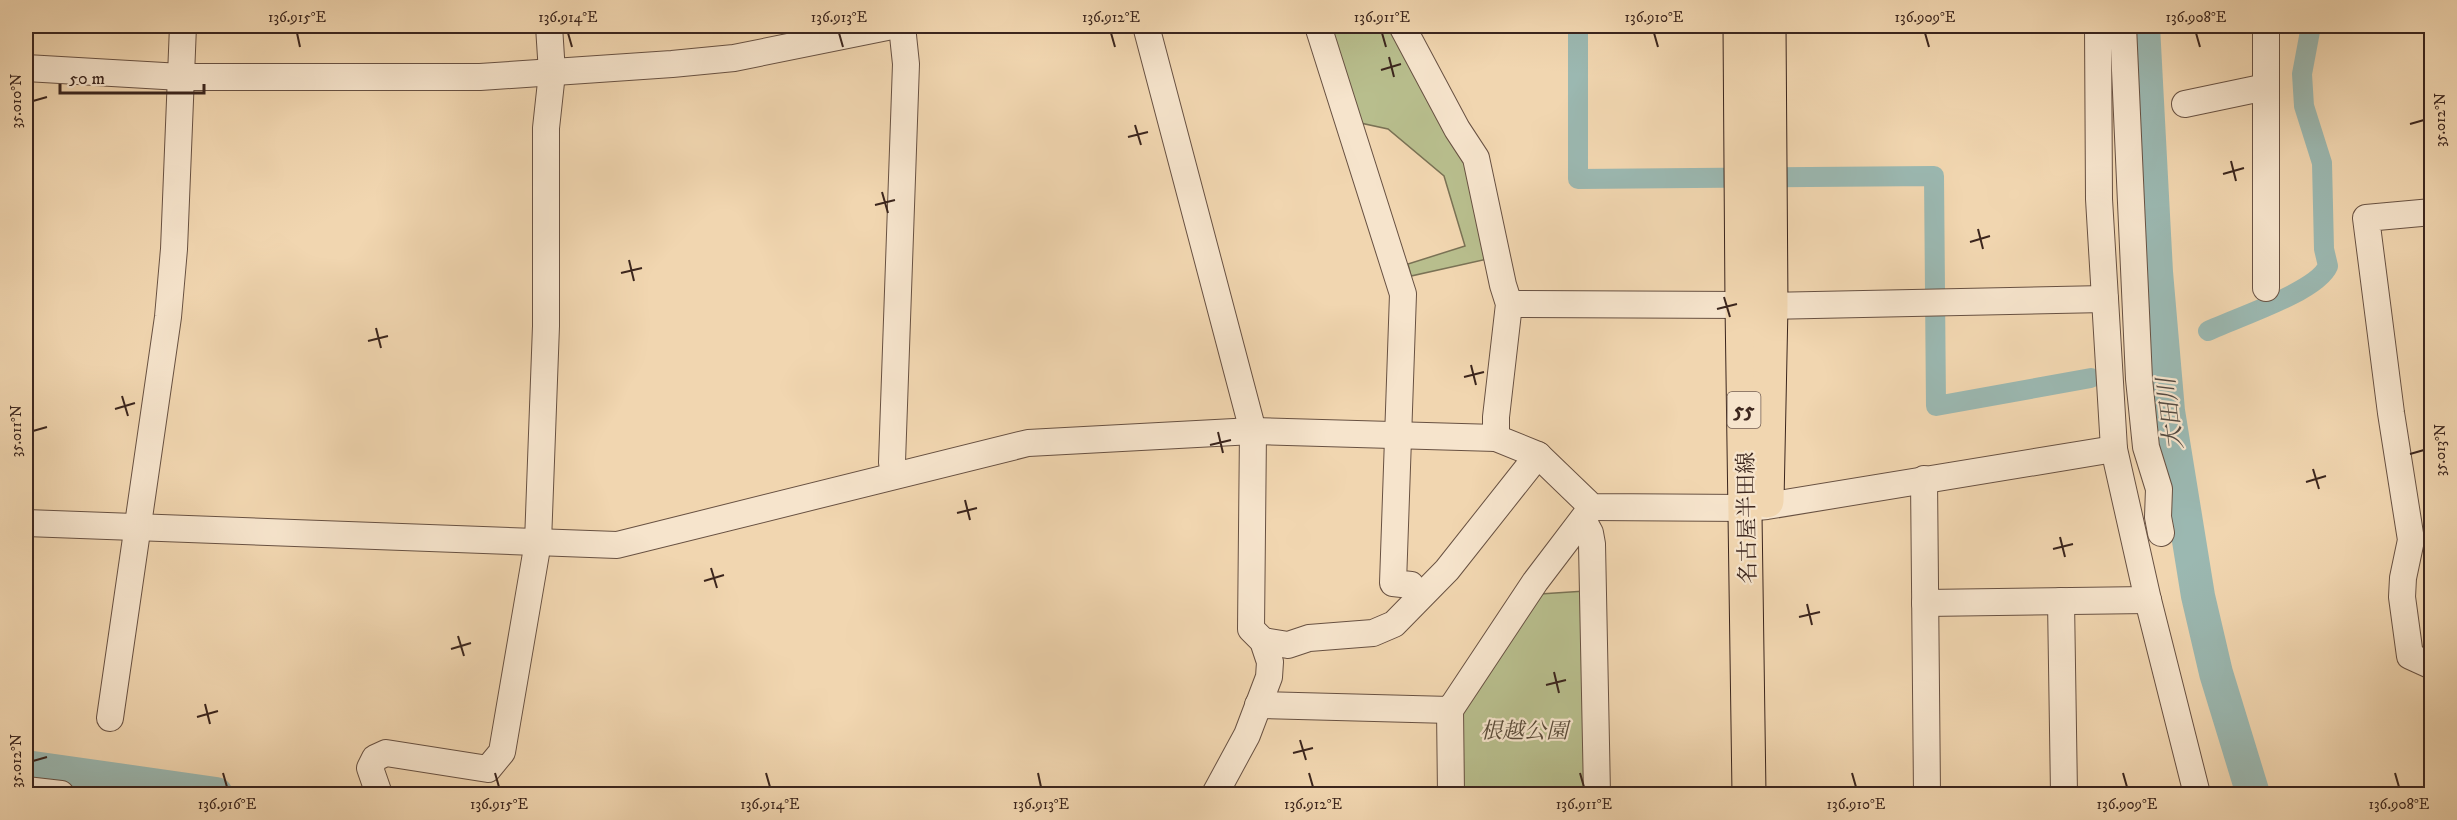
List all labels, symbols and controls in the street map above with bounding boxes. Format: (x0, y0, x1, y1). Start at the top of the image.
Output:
text: 136.915°E (268, 8, 326, 27)
text: 136.914°E (538, 8, 598, 27)
text: 136.913°E (811, 8, 868, 27)
text: 136.912°E (1082, 8, 1140, 27)
text: 136.911°E (1354, 8, 1411, 27)
text: 136.910°E (1625, 8, 1684, 27)
text: 136.909°E (1895, 8, 1956, 27)
text: 136.908°E (2166, 8, 2227, 27)
scale bar (60, 57, 204, 95)
text: 50 m (69, 68, 105, 90)
text: 35.010°N (7, 74, 26, 128)
text: 35.012°N (2431, 93, 2450, 147)
water label: 大田川 (2151, 373, 2190, 451)
road number: 55 (1728, 392, 1760, 428)
text: 35.011°N (7, 405, 26, 457)
text: 35.013°N (2431, 424, 2450, 476)
street label: 名古屋半田線 (1733, 452, 1762, 584)
park label: 根越公園 (1480, 718, 1571, 745)
text: 35.012°N (7, 734, 26, 788)
text: 136.916°E (198, 795, 257, 814)
text: 136.915°E (470, 795, 528, 814)
text: 136.914°E (740, 795, 800, 814)
text: 136.913°E (1013, 795, 1070, 814)
text: 136.912°E (1284, 795, 1342, 814)
text: 136.911°E (1556, 795, 1613, 814)
text: 136.910°E (1827, 795, 1886, 814)
text: 136.909°E (2097, 795, 2158, 814)
text: 136.908°E (2369, 795, 2430, 814)

